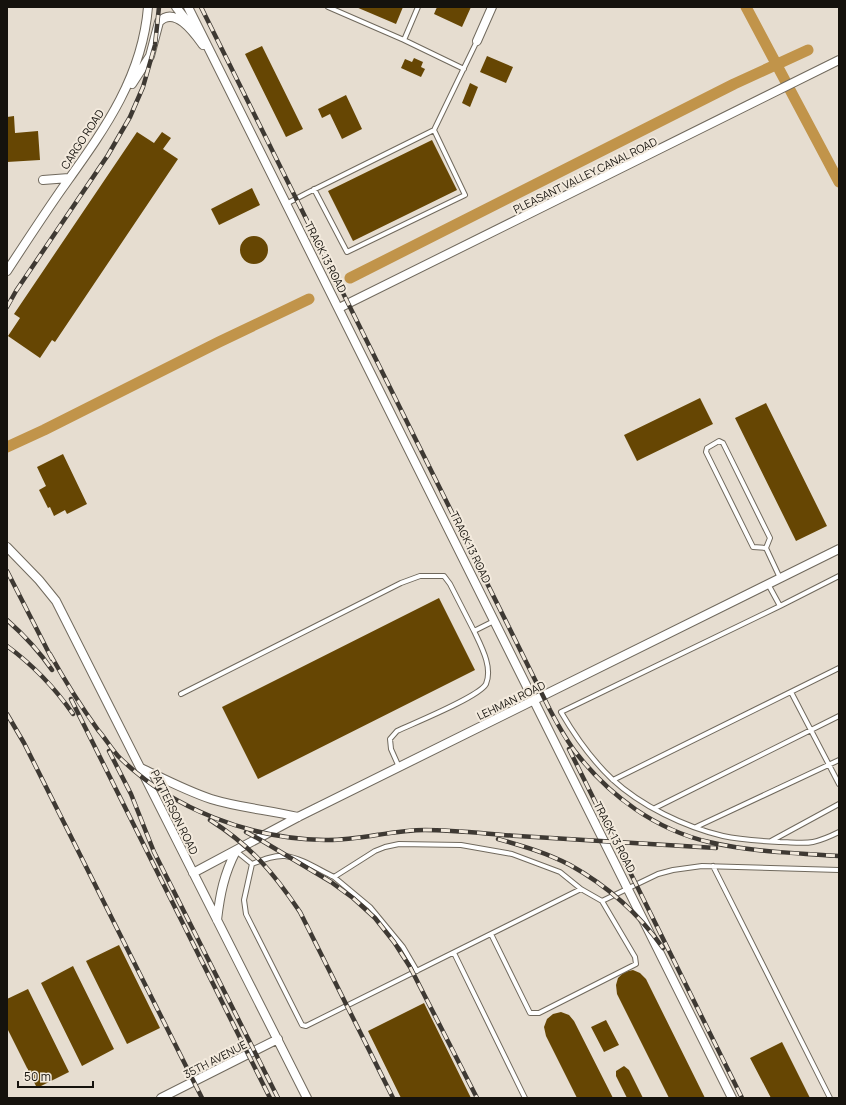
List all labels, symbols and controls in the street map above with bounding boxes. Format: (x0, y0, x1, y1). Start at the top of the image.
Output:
street label: CARGO ROAD (57, 106, 107, 172)
street label: PLEASANT VALLEY CANAL ROAD (510, 133, 660, 217)
street label: TRACK 13 ROAD (302, 219, 350, 295)
street label: TRACK 13 ROAD (447, 509, 495, 585)
street label: LEHMAN ROAD (474, 677, 548, 723)
street label: PATTERSON ROAD (148, 767, 202, 857)
street label: TRACK 13 ROAD (591, 799, 639, 875)
street label: 35TH AVENUE (181, 1037, 249, 1081)
scale bar (18, 1063, 93, 1089)
text: 50 m (24, 1068, 51, 1085)

